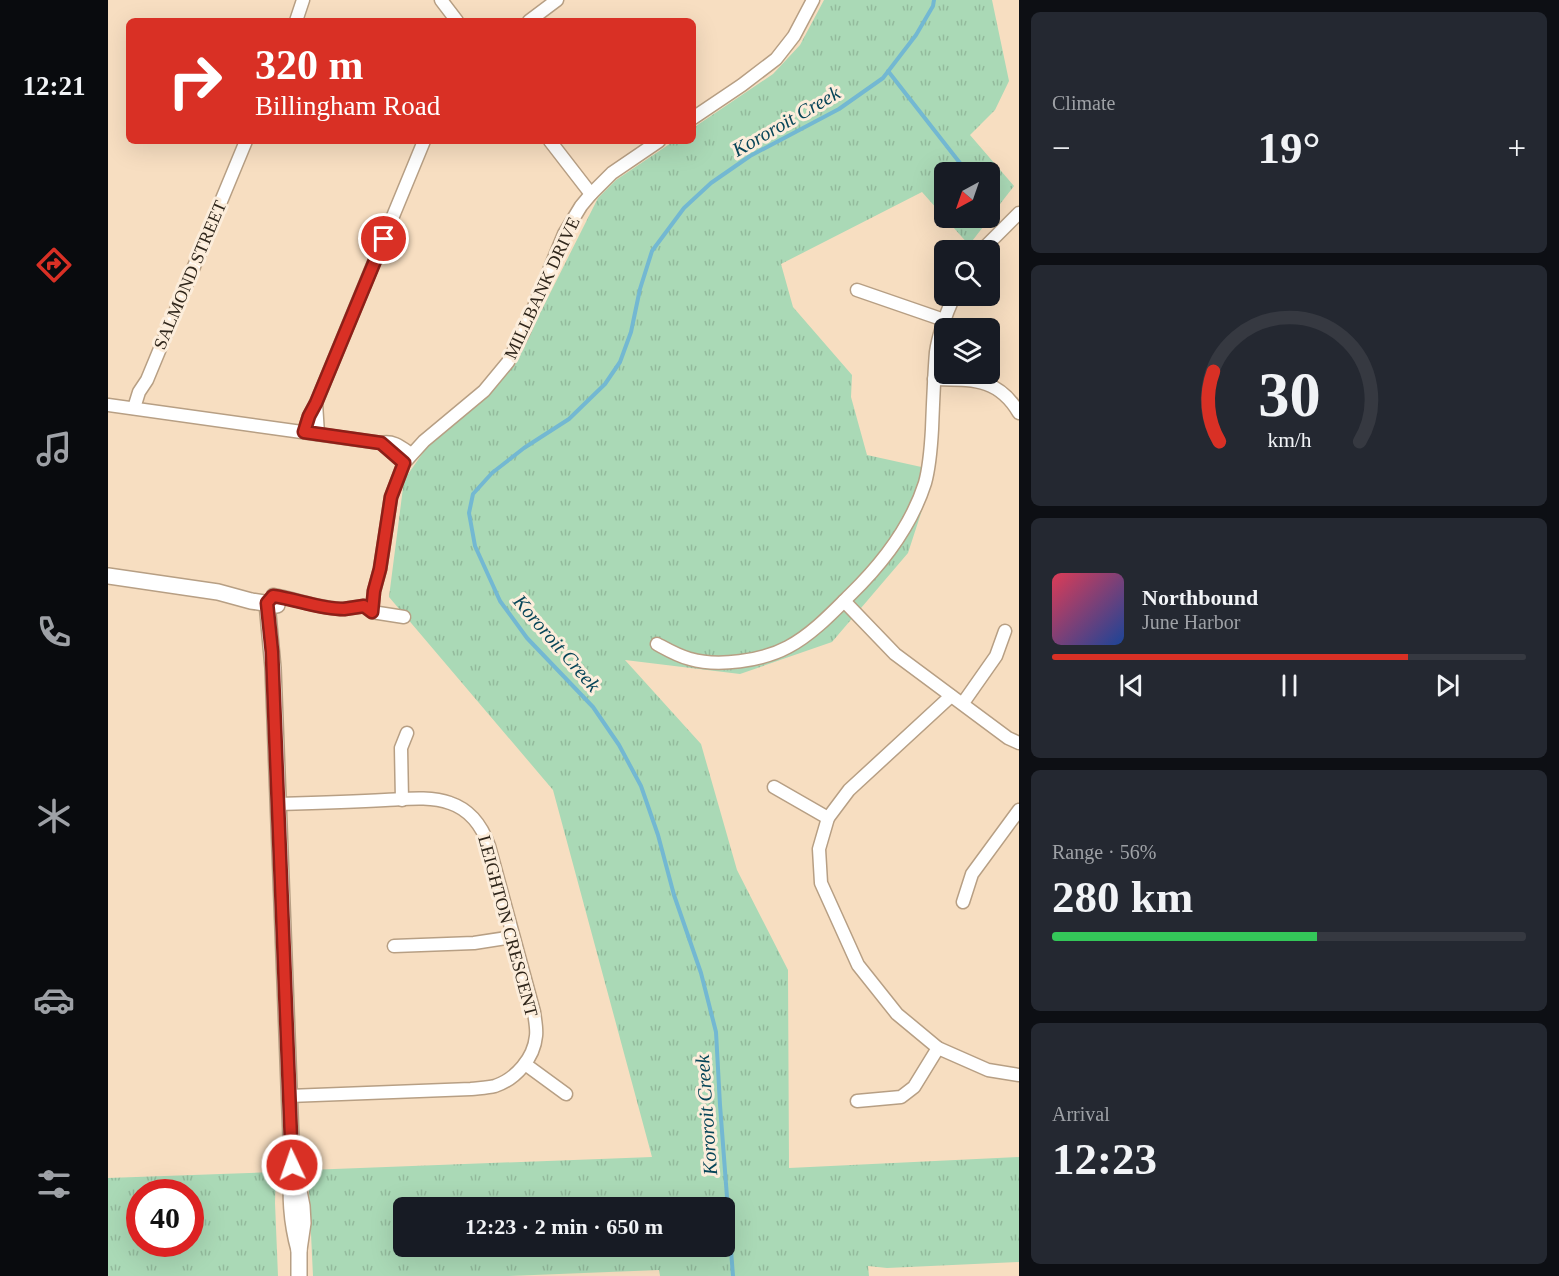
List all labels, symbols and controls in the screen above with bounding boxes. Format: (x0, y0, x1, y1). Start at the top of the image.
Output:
icon: right (156, 42, 234, 120)
text: 320 m (255, 42, 364, 88)
text: 12:21 (23, 71, 86, 101)
water label: Kororoit Creek (727, 81, 845, 161)
text: Billingham Road (255, 91, 440, 121)
text: Climate (1052, 92, 1115, 114)
text: 19° (1258, 123, 1321, 173)
text: − (1052, 130, 1071, 166)
text: + (1507, 130, 1526, 166)
north arrow (934, 162, 1000, 228)
map controls (934, 162, 1000, 384)
street label: SALMOND STREET (150, 198, 230, 352)
pin (358, 213, 409, 264)
street label: MILLBANK DRIVE (500, 214, 584, 362)
icon: arrive (367, 222, 400, 255)
button: search (934, 240, 1000, 306)
icon: directions (33, 244, 75, 286)
button: layers (934, 318, 1000, 384)
text: 30 (1258, 360, 1320, 429)
icon: music (33, 428, 75, 470)
text: km/h (1267, 429, 1311, 453)
text: Northbound (1142, 585, 1258, 610)
water label: Kororoit Creek (508, 590, 606, 697)
icon: phone (33, 611, 75, 653)
text: June Harbor (1142, 611, 1240, 633)
icon: previous (1115, 669, 1148, 702)
icon: pause (1273, 669, 1306, 702)
icon: next (1431, 669, 1464, 702)
icon: climate (33, 795, 75, 837)
street label: LEIGHTON CRESCENT (474, 833, 542, 1019)
text: Range · 56% (1052, 841, 1156, 863)
text: 280 km (1052, 872, 1193, 922)
icon: car (33, 979, 75, 1021)
water label: Kororoit Creek (691, 1053, 721, 1177)
text: Arrival (1052, 1103, 1110, 1125)
position arrow (260, 1133, 324, 1197)
text: 12:23 (1052, 1134, 1157, 1184)
icon: filters (33, 1163, 75, 1205)
speed limit sign: 40 (126, 1179, 204, 1257)
text: 12:23 · 2 min · 650 m (465, 1214, 663, 1239)

